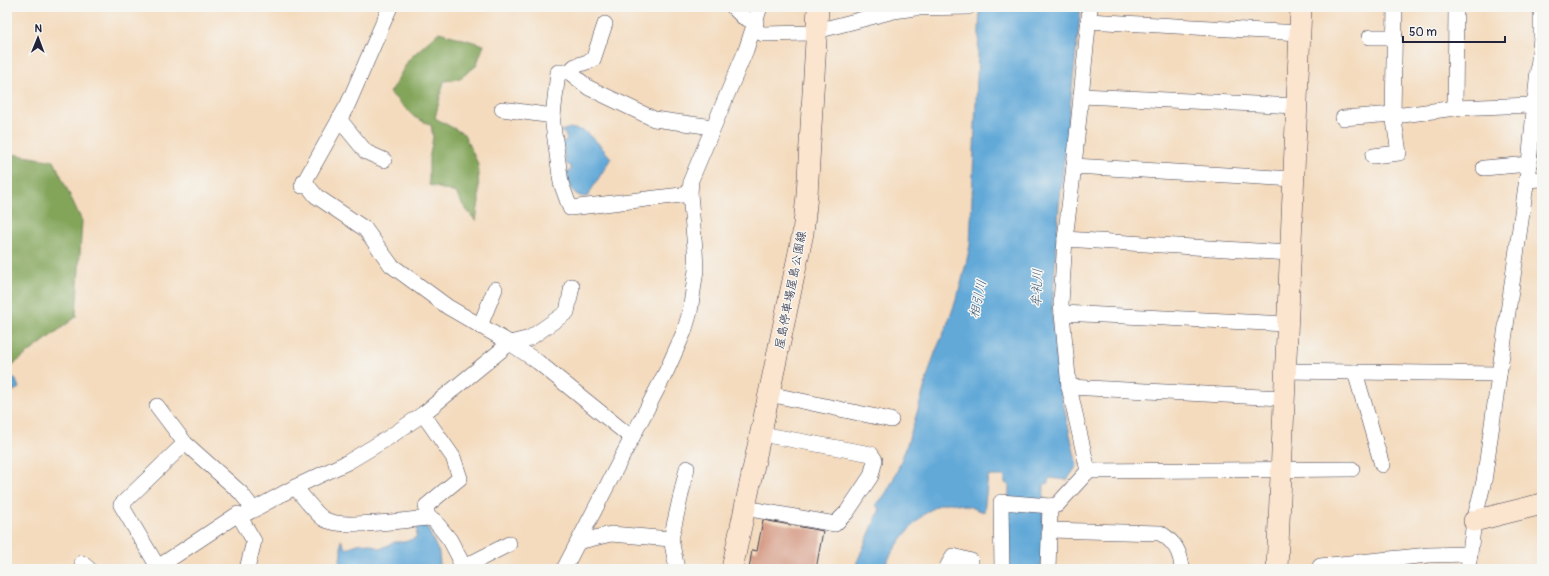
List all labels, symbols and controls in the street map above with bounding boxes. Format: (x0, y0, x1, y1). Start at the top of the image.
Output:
north arrow (18, 18, 58, 58)
scale bar (1403, 18, 1505, 44)
text: N (34, 22, 43, 35)
text: 50 m (1409, 25, 1437, 40)
street label: 屋島停車場屋島公園線 (772, 230, 810, 350)
water label: 牟礼川 (1028, 268, 1046, 308)
water label: 相引川 (966, 278, 990, 320)

